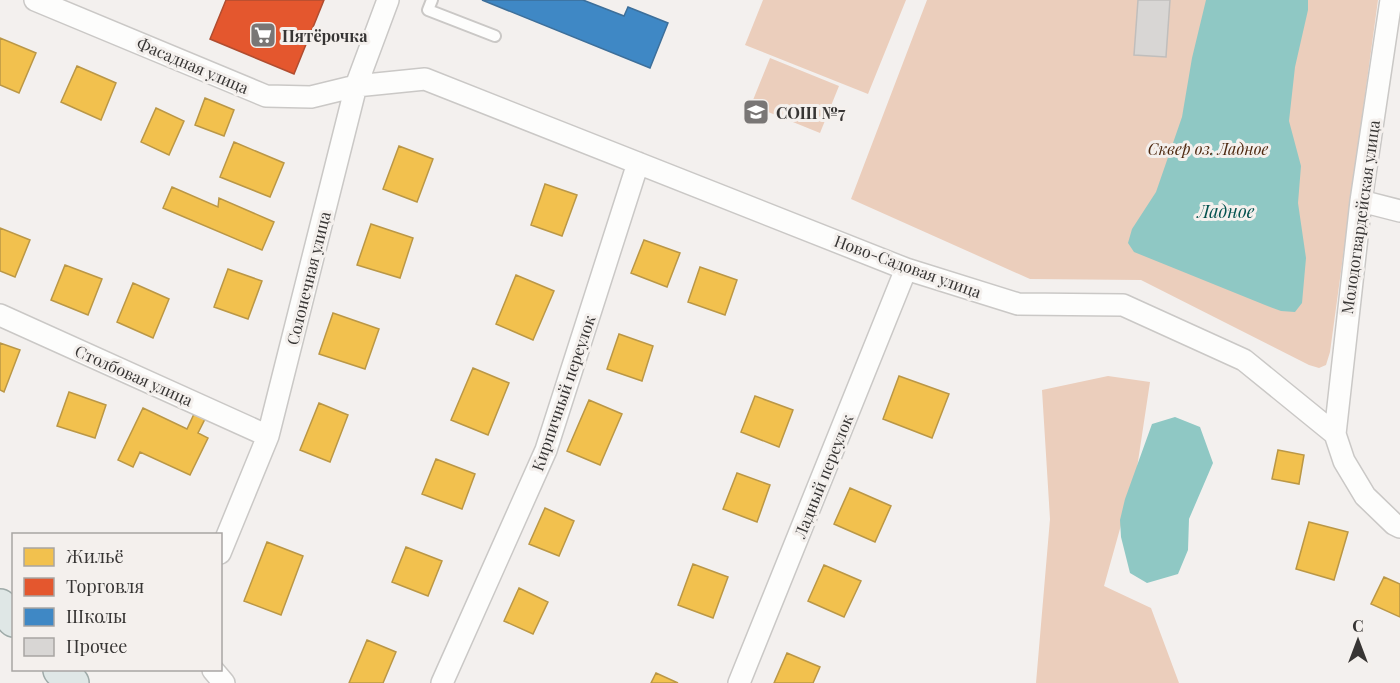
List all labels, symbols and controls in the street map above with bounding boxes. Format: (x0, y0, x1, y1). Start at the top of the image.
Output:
supermarket icon: Пятёрочка (248, 20, 278, 50)
place label: Пятёрочка (282, 25, 368, 46)
street label: Фасадная улица (134, 32, 252, 98)
school or university icon: СОШ №7 (741, 97, 771, 127)
place label: СОШ №7 (776, 102, 846, 123)
street label: Молодогвардейская улица (1336, 119, 1384, 315)
park label: Сквер оз. Ладное (1148, 138, 1268, 159)
water label: Ладное (1196, 199, 1255, 223)
street label: Солонечная улица (281, 209, 335, 347)
street label: Ново-Садовая улица (832, 230, 984, 302)
street label: Кирпичный переулок (526, 312, 600, 474)
street label: Столбовая улица (72, 340, 196, 410)
street label: Ладный переулок (788, 411, 857, 542)
legend (12, 533, 222, 671)
text: Жильё (66, 544, 124, 568)
text: Торговля (66, 574, 144, 598)
text: Школы (66, 604, 127, 628)
north arrow (1328, 611, 1388, 671)
text: С (1352, 615, 1364, 636)
text: Прочее (66, 634, 127, 658)

